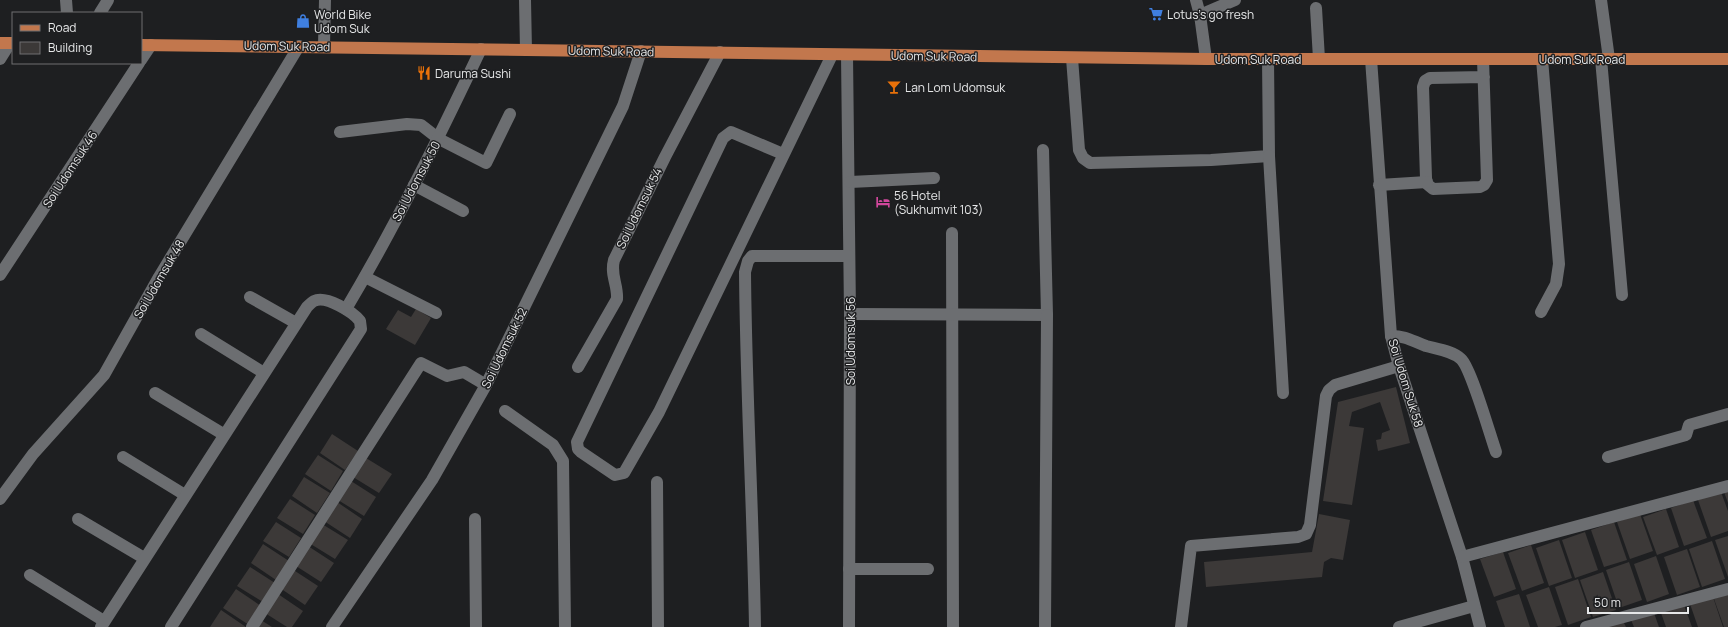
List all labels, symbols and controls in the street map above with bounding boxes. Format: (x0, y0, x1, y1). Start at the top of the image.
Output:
place label: World Bike Udom Suk (314, 6, 371, 37)
supermarket icon: Lotus's go fresh (1148, 6, 1164, 22)
place label: Lotus's go fresh (1167, 6, 1254, 23)
legend (12, 12, 142, 64)
shop icon: World Bike Udom Suk (295, 13, 311, 29)
text: Road (48, 19, 76, 36)
street label: Udom Suk Road (244, 37, 330, 55)
text: Building (48, 39, 92, 56)
street label: Udom Suk Road (568, 42, 654, 60)
street label: Udom Suk Road (891, 47, 977, 65)
street label: Udom Suk Road (1215, 51, 1301, 68)
street label: Udom Suk Road (1539, 51, 1625, 68)
restaurant icon: Daruma Sushi (416, 65, 432, 81)
place label: Daruma Sushi (435, 65, 511, 82)
bar icon: Lan Lom Udomsuk (886, 79, 902, 95)
place label: Lan Lom Udomsuk (905, 79, 1006, 96)
street label: Soi Udomsuk 46 (39, 127, 101, 211)
street label: Soi Udomsuk 50 (388, 138, 444, 224)
street label: Soi Udomsuk 54 (612, 165, 666, 251)
place label: 56 Hotel (Sukhumvit 103) (894, 187, 983, 218)
hotel icon: 56 Hotel (Sukhumvit 103) (875, 194, 891, 210)
street label: Soi Udomsuk 48 (130, 236, 188, 321)
street label: Soi Udomsuk 56 (842, 297, 859, 385)
street label: Soi Udomsuk 52 (477, 305, 531, 391)
street label: Soi Udom Suk 58 (1384, 337, 1428, 429)
scale bar (1588, 589, 1688, 615)
text: 50 m (1594, 594, 1621, 611)

